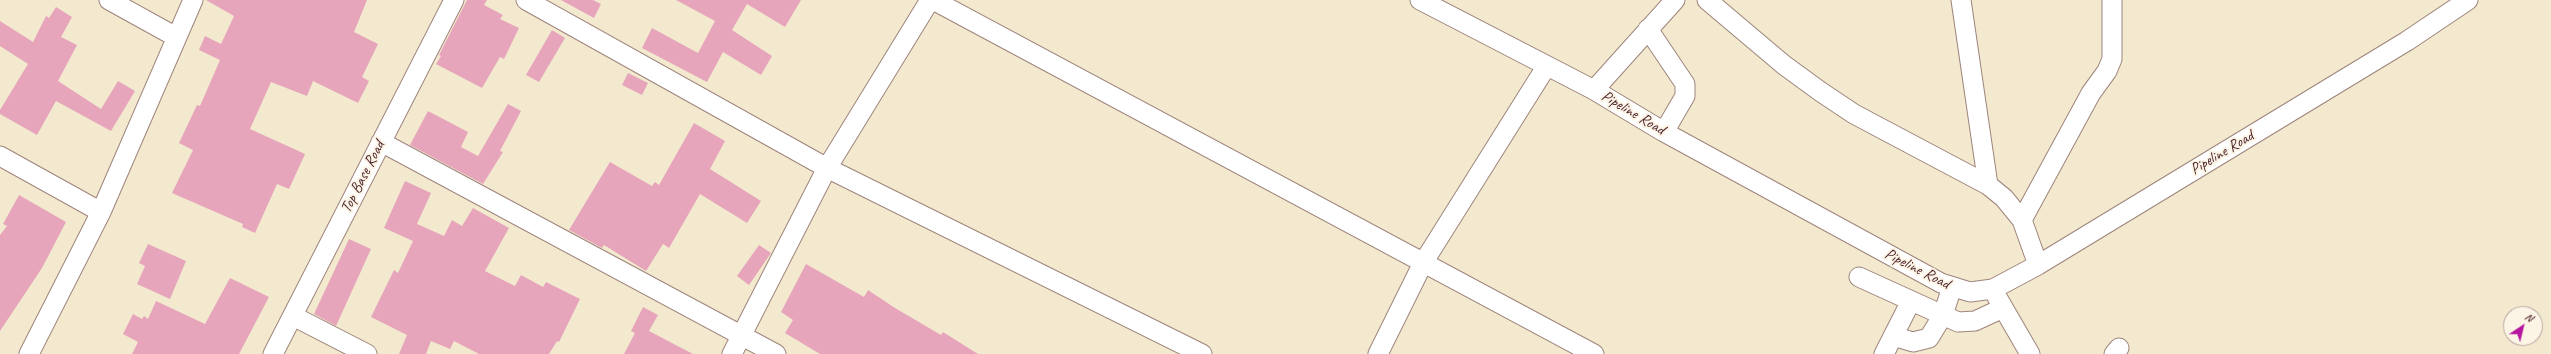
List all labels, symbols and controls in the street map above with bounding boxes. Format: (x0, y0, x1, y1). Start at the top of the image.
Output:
street label: Pipeline Road (1598, 87, 1668, 139)
street label: Pipeline Road (2187, 127, 2257, 179)
street label: Top Base Road (337, 138, 389, 216)
street label: Pipeline Road (1881, 244, 1953, 294)
north arrow (2503, 306, 2543, 346)
text: N (2523, 309, 2536, 325)

